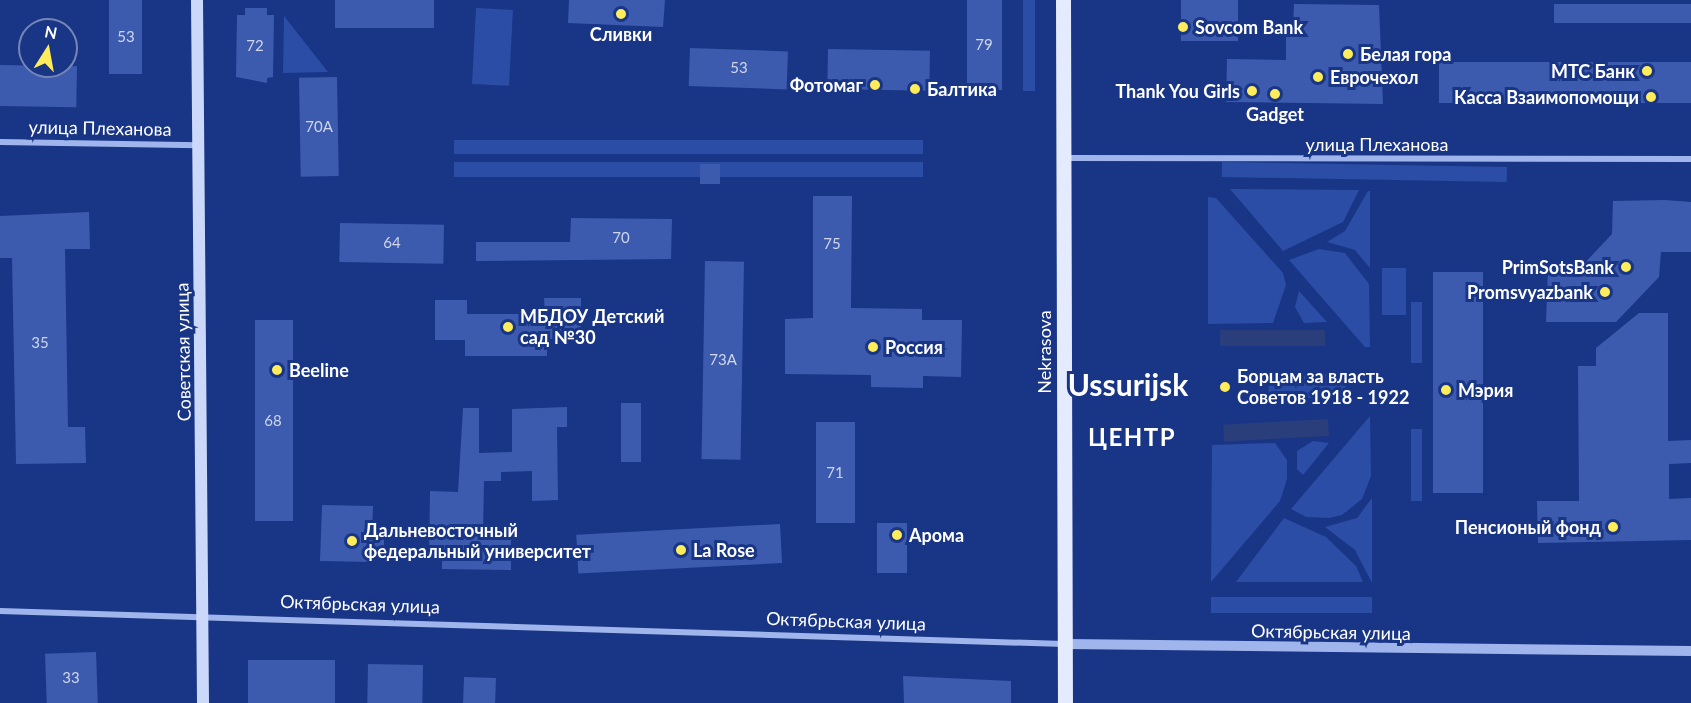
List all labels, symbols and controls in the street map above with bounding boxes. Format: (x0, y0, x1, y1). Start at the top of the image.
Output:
marker: Сливки (614, 7, 628, 21)
place label: Sovcom Bank (1195, 16, 1303, 38)
north arrow (18, 18, 78, 78)
marker: Sovcom Bank (1176, 20, 1190, 34)
text: N (43, 21, 59, 42)
place label: Сливки (590, 23, 652, 45)
house number: 53 (117, 28, 135, 46)
house number: 79 (975, 36, 993, 54)
house number: 72 (246, 37, 264, 55)
place label: Белая гора (1360, 43, 1451, 65)
marker: Белая гора (1341, 47, 1355, 61)
house number: 53 (730, 59, 748, 77)
place label: МТС Банк (1551, 60, 1635, 82)
marker: МТС Банк (1640, 64, 1654, 78)
place label: Еврочехол (1330, 66, 1419, 88)
marker: Еврочехол (1311, 70, 1325, 84)
place label: Фотомаг (790, 74, 863, 96)
marker: Фотомаг (868, 78, 882, 92)
place label: Балтика (927, 78, 997, 100)
place label: Thank You Girls (1115, 80, 1240, 102)
marker: Балтика (908, 82, 922, 96)
marker: Thank You Girls (1245, 84, 1259, 98)
place label: Касса Взаимопомощи (1454, 86, 1639, 108)
marker: Gadget (1268, 87, 1282, 101)
marker: Касса Взаимопомощи (1644, 90, 1658, 104)
place label: Gadget (1246, 103, 1304, 125)
street label: улица Плеханова (28, 116, 172, 140)
house number: 70А (305, 118, 333, 136)
street label: улица Плеханова (1306, 133, 1448, 155)
house number: 70 (612, 229, 630, 247)
house number: 64 (383, 234, 401, 252)
house number: 75 (823, 235, 841, 253)
place label: PrimSotsBank (1502, 256, 1614, 278)
marker: PrimSotsBank (1619, 260, 1633, 274)
place label: Promsvyazbank (1467, 281, 1593, 303)
street label: Советская улица (171, 283, 195, 421)
marker: Promsvyazbank (1598, 285, 1612, 299)
place label: МБДОУ Детский сад №30 (520, 306, 665, 348)
street label: Nekrasova (1033, 310, 1055, 394)
marker: МБДОУ Детский сад №30 (501, 320, 515, 334)
house number: 35 (31, 334, 49, 352)
place label: Россия (885, 336, 943, 358)
marker: Россия (866, 340, 880, 354)
house number: 73А (709, 351, 737, 369)
place label: Beeline (289, 359, 349, 381)
marker: Beeline (270, 363, 284, 377)
district label: Ussurijsk (1068, 366, 1188, 402)
place label: Борцам за власть Советов 1918 - 1922 (1237, 366, 1409, 409)
place label: Мэрия (1458, 379, 1513, 401)
marker: Борцам за власть Советов 1918 - 1922 (1218, 380, 1232, 394)
marker: Мэрия (1439, 383, 1453, 397)
house number: 68 (264, 412, 282, 430)
district label: ЦЕНТР (1088, 423, 1176, 451)
house number: 71 (826, 464, 844, 482)
place label: Пенсионый фонд (1455, 516, 1601, 538)
place label: Дальневосточный федеральный университет (364, 520, 591, 562)
marker: Пенсионый фонд (1606, 520, 1620, 534)
place label: Арома (909, 524, 964, 546)
marker: Арома (890, 528, 904, 542)
marker: Дальневосточный федеральный университет (345, 534, 359, 548)
place label: La Rose (693, 539, 755, 561)
marker: La Rose (674, 543, 688, 557)
street label: Октябрьская улица (280, 590, 440, 618)
street label: Октябрьская улица (766, 607, 926, 635)
street label: Октябрьская улица (1251, 620, 1411, 644)
house number: 33 (62, 669, 80, 687)

